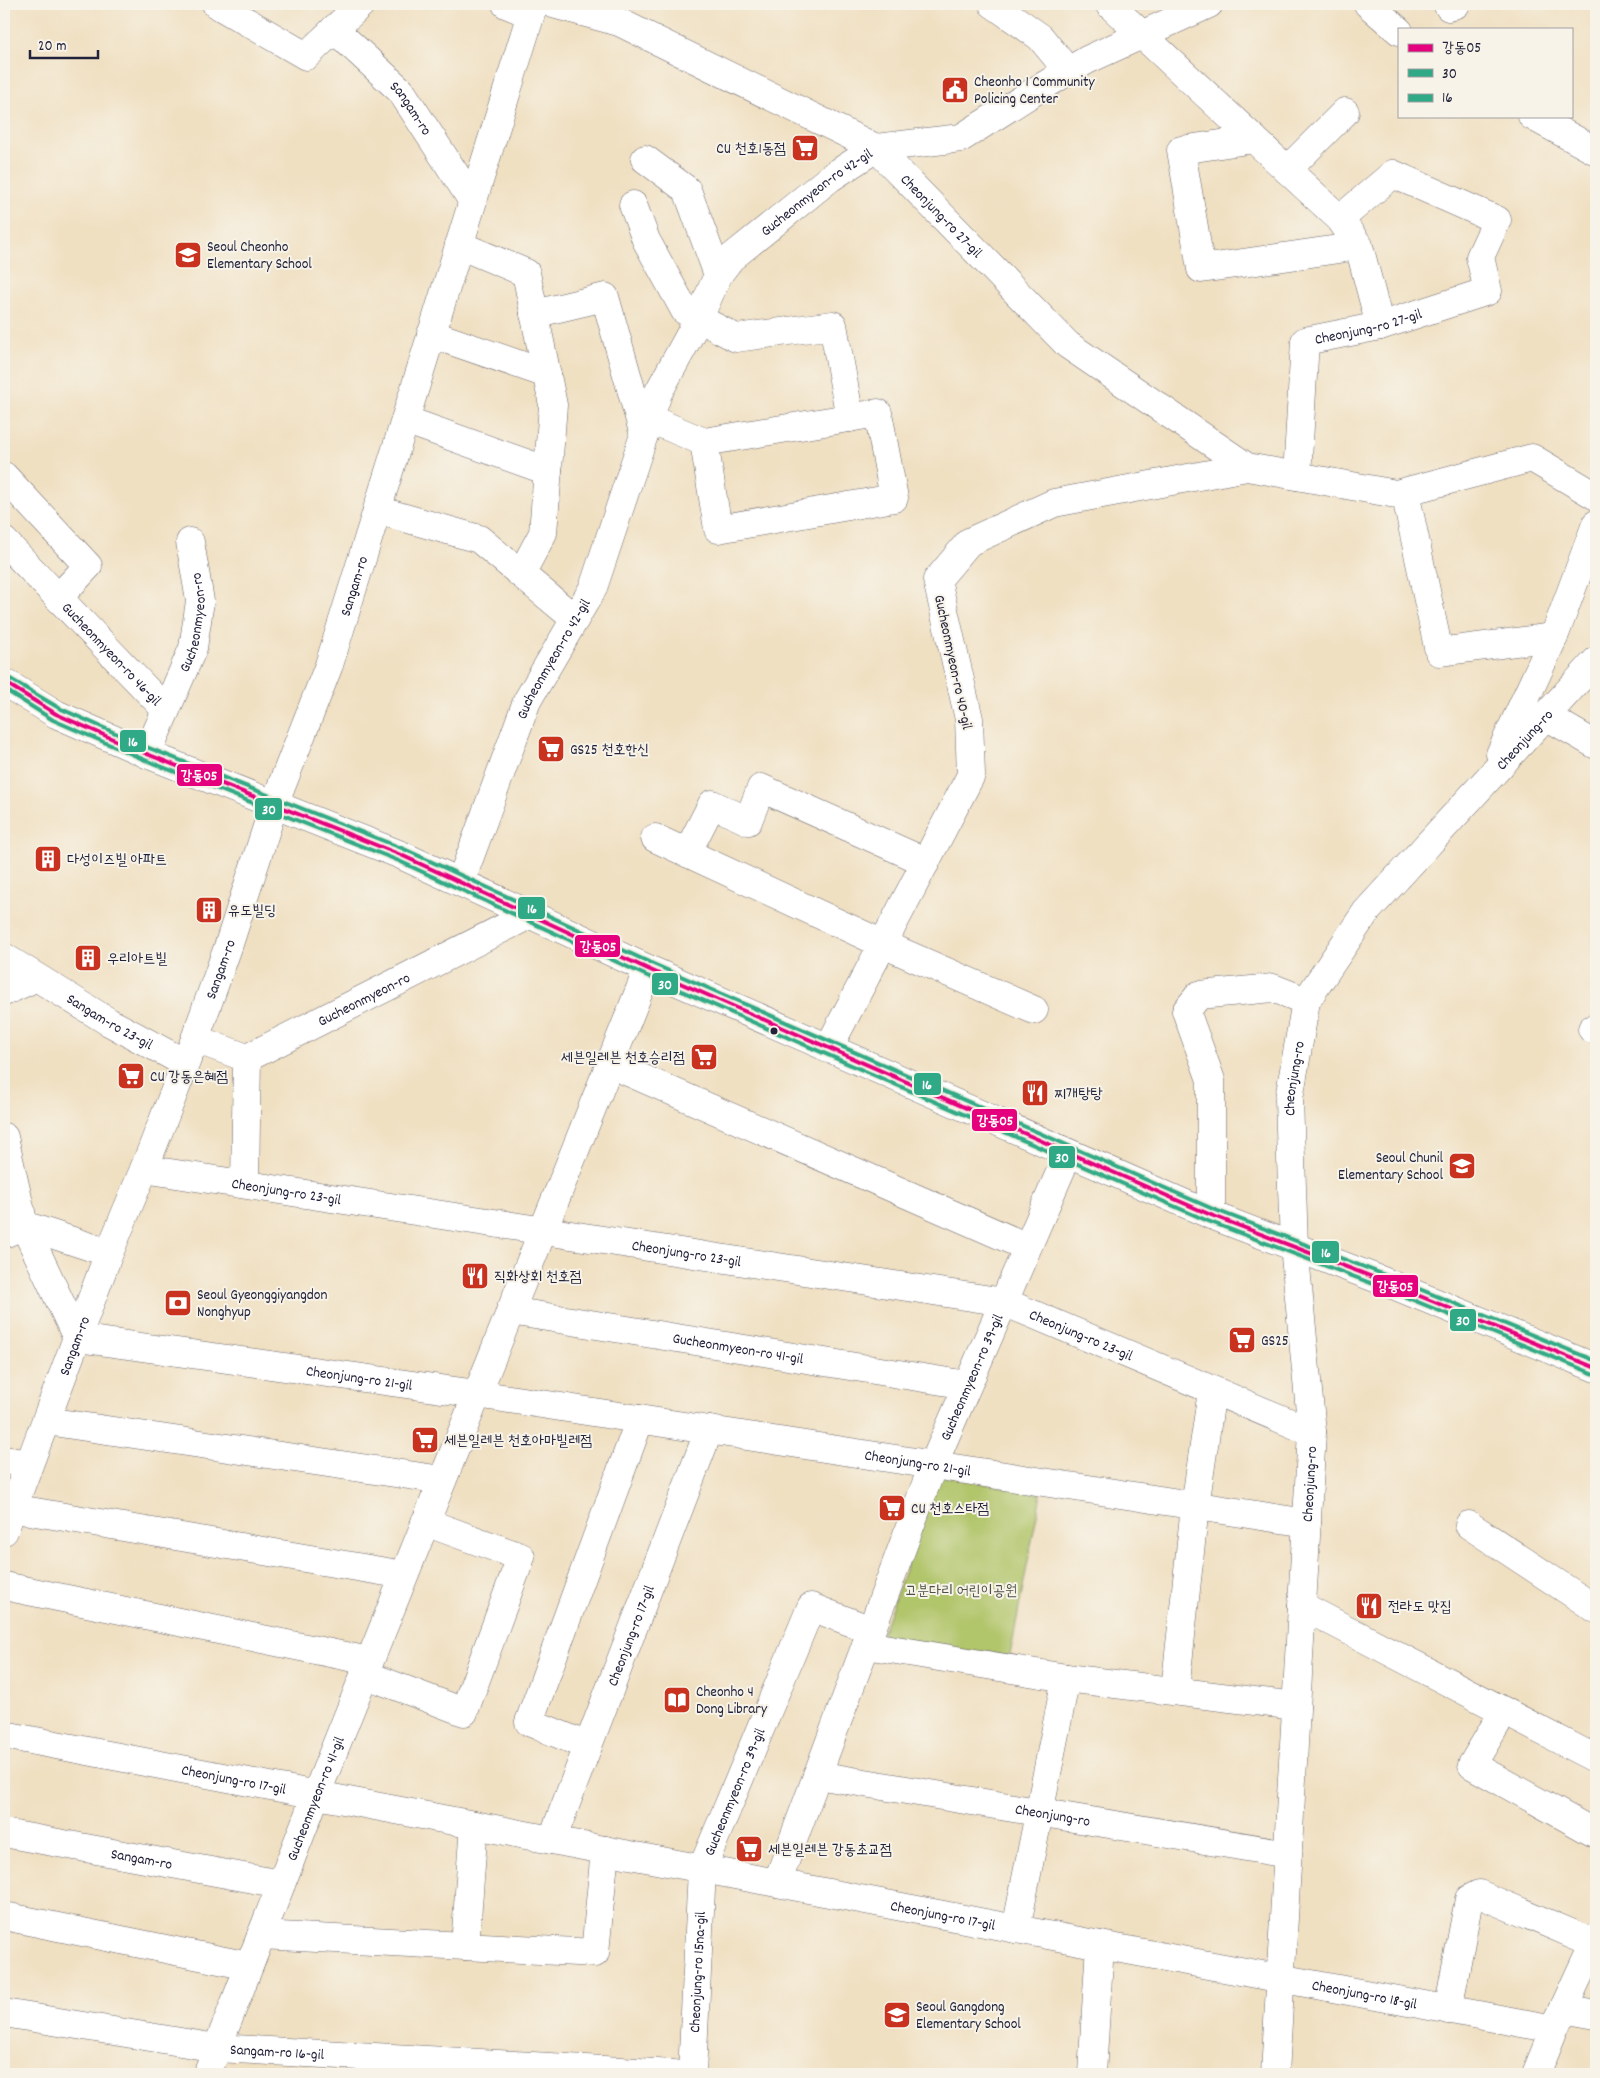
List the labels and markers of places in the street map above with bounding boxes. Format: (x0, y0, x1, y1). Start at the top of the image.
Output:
place label: Cheonho 1 Community Policing Center (974, 72, 1096, 111)
public building icon: Cheonho 1 Community Policing Center (940, 75, 970, 105)
supermarket icon: CU 천호1동점 (790, 133, 820, 163)
place label: CU 천호1동점 (716, 139, 786, 161)
place label: Seoul Cheonho Elementary School (207, 237, 312, 276)
school or university icon: Seoul Cheonho Elementary School (173, 240, 203, 270)
supermarket icon: GS25 천호한신 (536, 734, 566, 764)
place label: GS25 천호한신 (570, 740, 649, 762)
building icon: 다성이즈빌 아파트 (33, 844, 63, 874)
place label: 다성이즈빌 아파트 (67, 850, 167, 872)
building icon: 유도빌딩 (194, 895, 224, 925)
place label: 유도빌딩 (228, 901, 276, 923)
building icon: 우리아트빌 (73, 943, 103, 973)
place label: 우리아트빌 (107, 949, 167, 971)
unlabelled marker (769, 1026, 779, 1036)
supermarket icon: 세븐일레븐 천호승리점 (689, 1042, 719, 1072)
place label: 세븐일레븐 천호승리점 (561, 1048, 685, 1070)
supermarket icon: CU 강동은혜점 (116, 1061, 146, 1091)
place label: CU 강동은혜점 (150, 1067, 228, 1089)
restaurant icon: 찌개탕탕 (1020, 1078, 1050, 1108)
place label: 찌개탕탕 (1054, 1084, 1103, 1106)
place label: Seoul Chunil Elementary School (1338, 1148, 1443, 1187)
school or university icon: Seoul Chunil Elementary School (1447, 1151, 1477, 1181)
restaurant icon: 직화상회 천호점 (460, 1261, 490, 1291)
place label: 직화상회 천호점 (494, 1267, 582, 1289)
place label: Seoul Gyeonggiyangdon Nonghyup (197, 1285, 327, 1324)
bank icon: Seoul Gyeonggiyangdon Nonghyup (163, 1288, 193, 1318)
supermarket icon: GS25 (1227, 1325, 1257, 1355)
place label: GS25 (1261, 1331, 1289, 1353)
supermarket icon: 세븐일레븐 천호아마빌레점 (410, 1425, 440, 1455)
place label: 세븐일레븐 천호아마빌레점 (444, 1431, 592, 1453)
supermarket icon: CU 천호스타점 (877, 1493, 907, 1523)
place label: CU 천호스타점 (911, 1499, 989, 1521)
restaurant icon: 전라도 맛집 (1354, 1591, 1384, 1621)
place label: 전라도 맛집 (1388, 1597, 1452, 1619)
place label: Cheonho 4 Dong Library (696, 1682, 768, 1721)
library icon: Cheonho 4 Dong Library (662, 1685, 692, 1715)
supermarket icon: 세븐일레븐 강동초교점 (734, 1834, 764, 1864)
place label: 세븐일레븐 강동초교점 (768, 1840, 892, 1862)
place label: Seoul Gangdong Elementary School (916, 1997, 1021, 2036)
school or university icon: Seoul Gangdong Elementary School (882, 2000, 912, 2030)

